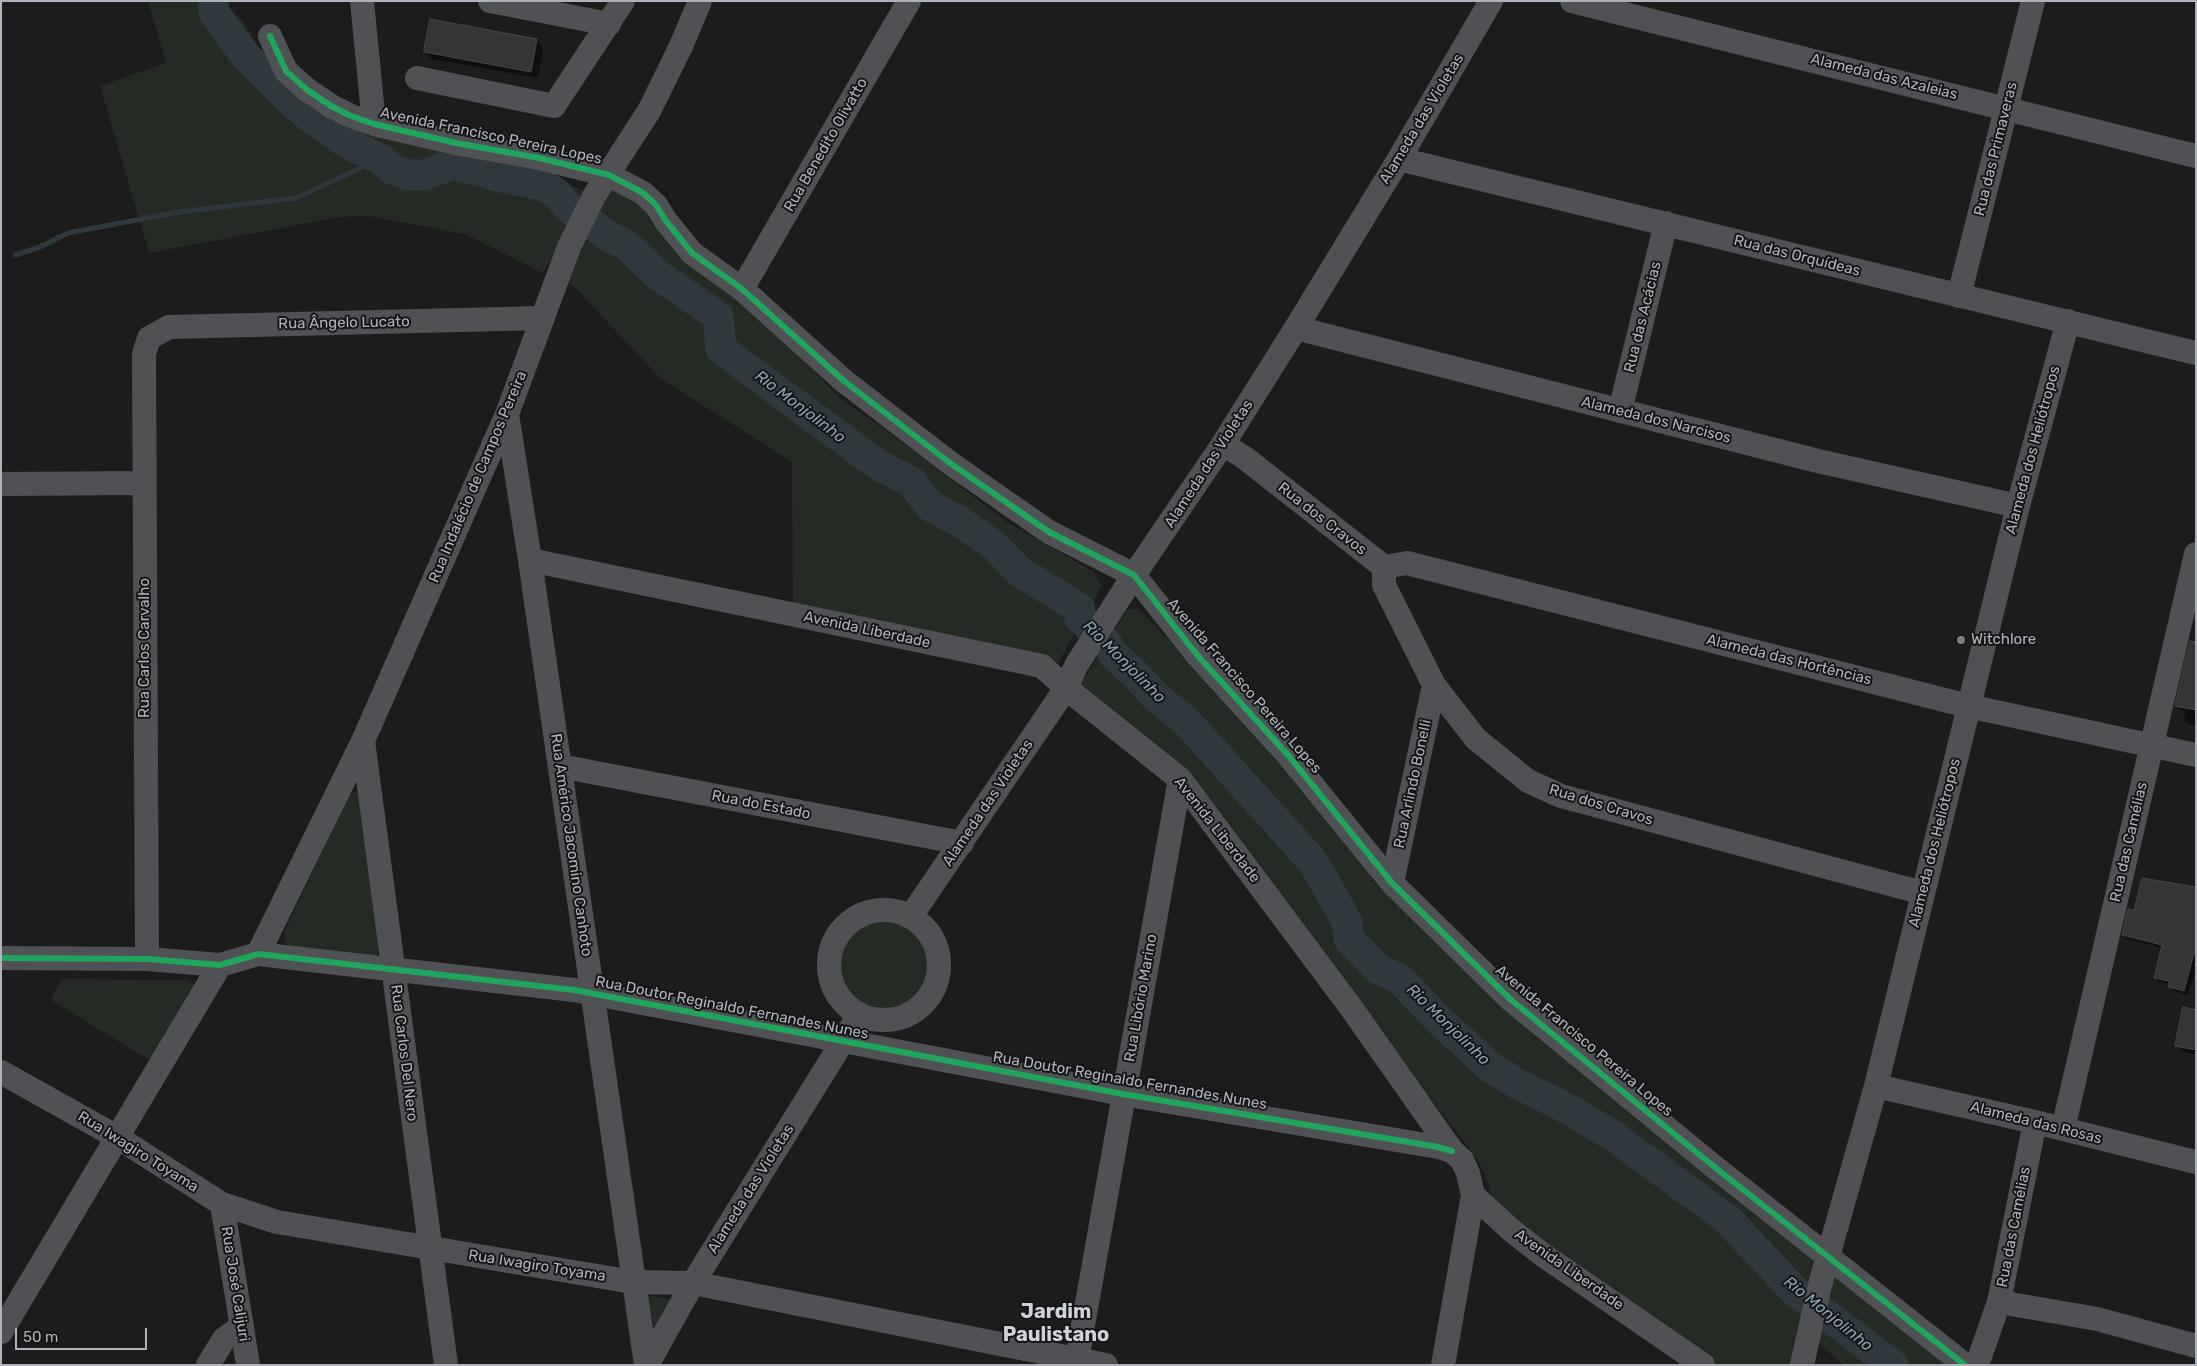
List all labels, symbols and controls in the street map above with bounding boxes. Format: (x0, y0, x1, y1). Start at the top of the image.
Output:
street label: Alameda das Azaleias (1809, 50, 1959, 104)
street label: Alameda das Violetas (1376, 51, 1468, 187)
street label: Rua Benedito Olivatto (780, 75, 872, 215)
street label: Rua das Primaveras (1971, 80, 2021, 218)
street label: Avenida Francisco Pereira Lopes (379, 104, 603, 168)
street label: Rua das Orquídeas (1732, 232, 1862, 280)
street label: Rua das Acácias (1621, 260, 1665, 374)
street label: Rua Ângelo Lucato (278, 313, 410, 333)
street label: Alameda dos Heliótropos (2002, 364, 2064, 536)
water label: Rio Monjolinho (751, 367, 849, 447)
street label: Rua Indalécio de Campos Pereira (425, 368, 531, 586)
street label: Alameda dos Narcisos (1579, 393, 1733, 447)
street label: Alameda das Violetas (1161, 397, 1257, 531)
street label: Rua dos Cravos (1274, 479, 1370, 559)
street label: Rua Carlos Carvalho (136, 578, 154, 718)
street label: Avenida Francisco Pereira Lopes (1163, 595, 1325, 777)
street label: Avenida Liberdade (802, 608, 932, 652)
water label: Rio Monjolinho (1079, 617, 1169, 707)
street label: Alameda das Hortências (1705, 631, 1873, 689)
place label: Witchlore (1971, 631, 2036, 649)
marker: Witchlore (1955, 634, 1967, 646)
street label: Rua Arlindo Bonelli (1391, 718, 1435, 850)
street label: Rua Américo Jacomino Canhoto (546, 732, 596, 958)
street label: Alameda das Violetas (939, 736, 1037, 870)
street label: Alameda dos Heliótropos (1905, 757, 1965, 929)
street label: Avenida Liberdade (1170, 774, 1264, 886)
street label: Rua das Camélias (2106, 780, 2152, 904)
street label: Rua dos Cravos (1547, 781, 1655, 829)
street label: Rua do Estado (710, 787, 812, 823)
street label: Rua Libório Marino (1121, 933, 1161, 1063)
street label: Avenida Francisco Pereira Lopes (1492, 961, 1676, 1121)
street label: Rua Doutor Reginaldo Fernandes Nunes (594, 973, 870, 1043)
water label: Rio Monjolinho (1402, 980, 1494, 1070)
street label: Rua Carlos Del Nero (387, 984, 421, 1122)
street label: Rua Doutor Reginaldo Fernandes Nunes (992, 1048, 1268, 1114)
street label: Alameda das Rosas (1968, 1098, 2104, 1148)
street label: Rua Iwagiro Toyama (74, 1108, 202, 1196)
street label: Alameda das Violetas (704, 1121, 798, 1257)
street label: Rua das Camélias (1993, 1165, 2035, 1289)
street label: Rua José Calijuri (217, 1225, 253, 1343)
street label: Avenida Liberdade (1511, 1226, 1627, 1314)
street label: Rua Iwagiro Toyama (467, 1246, 607, 1286)
water label: Rio Monjolinho (1780, 1272, 1876, 1356)
district label: Jardim Paulistano (1003, 1300, 1109, 1347)
scale bar (18, 1318, 150, 1350)
text: 50 m (23, 1328, 58, 1346)

